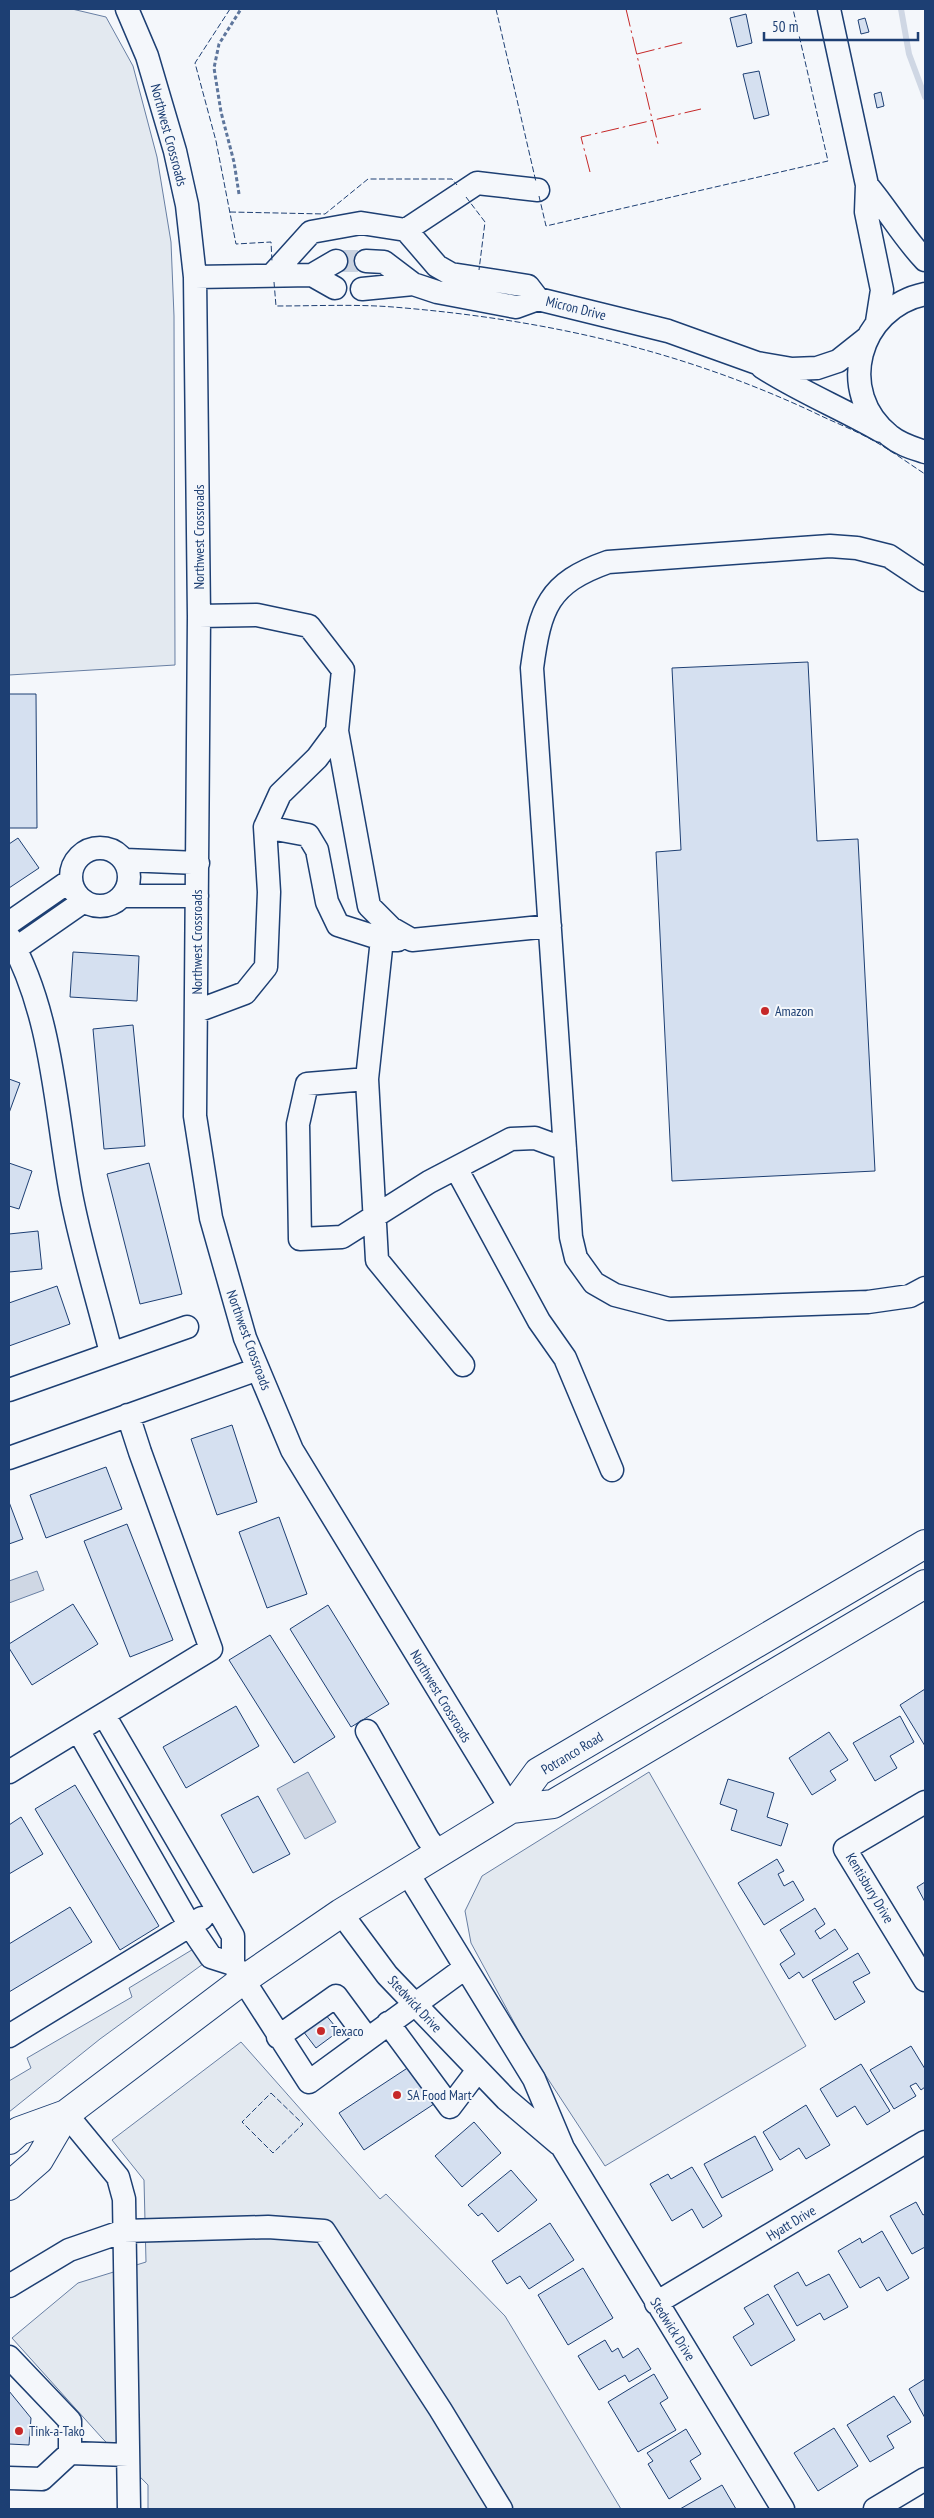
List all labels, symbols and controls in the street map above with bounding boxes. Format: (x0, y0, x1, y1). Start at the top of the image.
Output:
scale bar (764, 10, 918, 42)
text: 50 m (772, 17, 798, 36)
street label: Northwest Crossroads (147, 82, 191, 188)
street label: Micron Drive (544, 292, 608, 324)
street label: Northwest Crossroads (190, 484, 208, 590)
street label: Northwest Crossroads (188, 889, 206, 995)
place label: Amazon (775, 1002, 813, 1020)
marker: Amazon (759, 1005, 771, 1017)
street label: Northwest Crossroads (223, 1288, 276, 1393)
street label: Northwest Crossroads (406, 1646, 476, 1746)
street label: Potranco Road (538, 1728, 606, 1778)
street label: Kentisbury Drive (842, 1849, 898, 1927)
street label: Stedwick Drive (384, 1972, 446, 2036)
place label: Texaco (331, 2022, 364, 2040)
marker: Texaco (315, 2025, 327, 2037)
place label: SA Food Mart (407, 2086, 472, 2104)
marker: SA Food Mart (391, 2089, 403, 2101)
street label: Hyatt Drive (763, 2201, 819, 2245)
street label: Stedwick Drive (646, 2294, 700, 2364)
place label: Tink-a-Tako (29, 2422, 85, 2440)
marker: Tink-a-Tako (13, 2425, 25, 2437)

